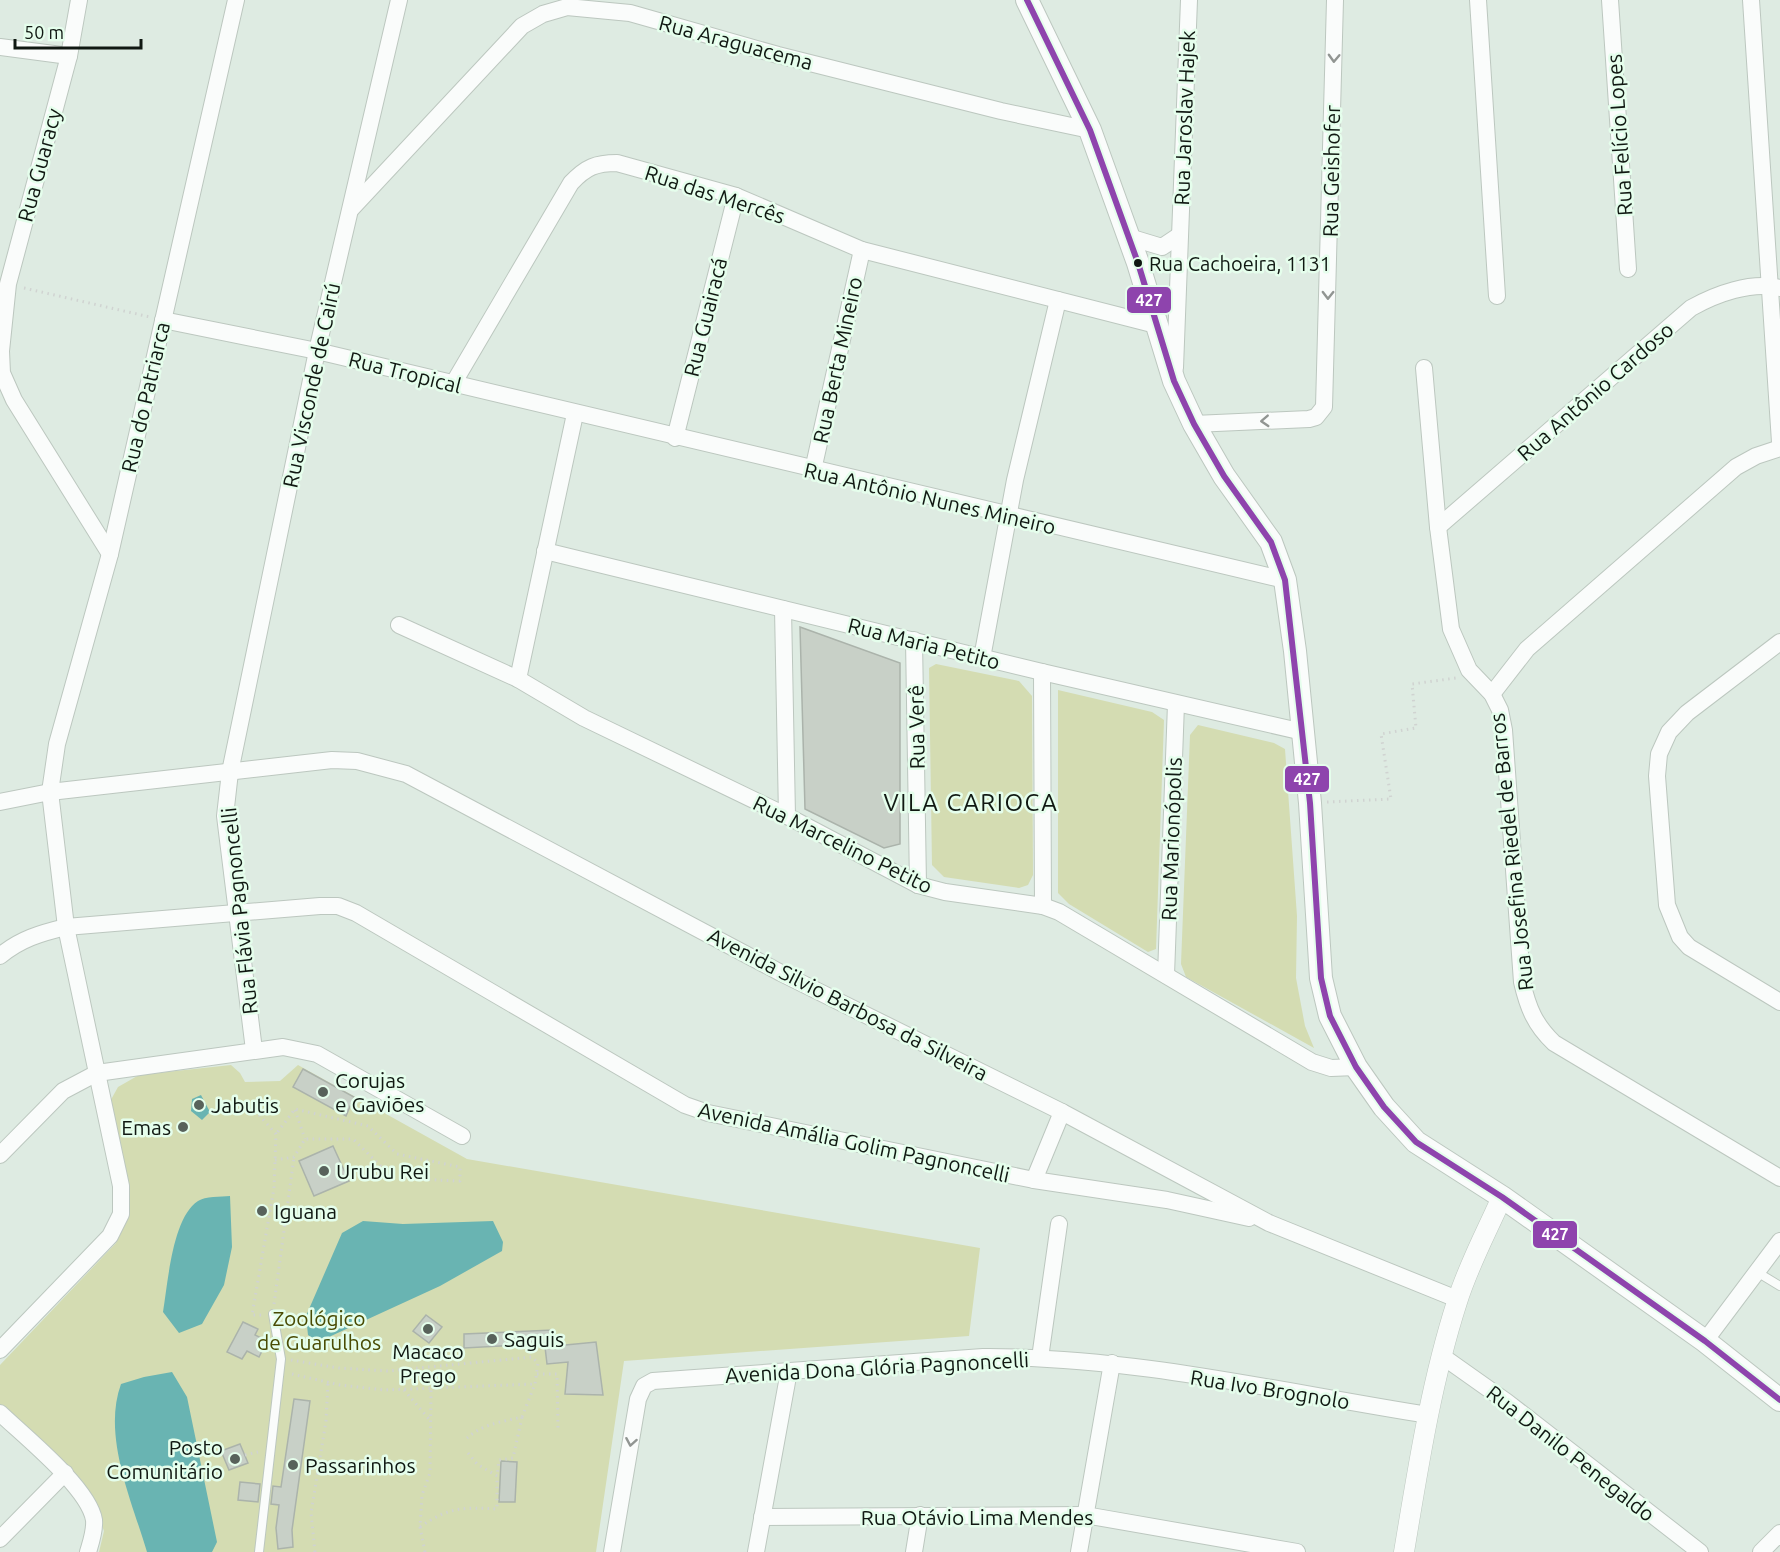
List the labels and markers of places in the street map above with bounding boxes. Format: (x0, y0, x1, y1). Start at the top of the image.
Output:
place label: Rua Cachoeira, 1131 (1149, 252, 1331, 275)
marker: Rua Cachoeira, 1131 (1132, 257, 1144, 269)
place label: Corujas e Gaviões (335, 1068, 424, 1116)
marker: Corujas e Gaviões (316, 1085, 330, 1099)
place label: Jabutis (211, 1093, 279, 1117)
marker: Jabutis (192, 1098, 206, 1112)
place label: Emas (121, 1115, 171, 1139)
marker: Emas (176, 1120, 190, 1134)
place label: Urubu Rei (336, 1159, 429, 1183)
marker: Urubu Rei (317, 1164, 331, 1178)
place label: Iguana (274, 1199, 337, 1223)
marker: Iguana (255, 1204, 269, 1218)
marker: Macaco Prego (421, 1322, 435, 1336)
place label: Saguis (504, 1327, 564, 1351)
marker: Saguis (485, 1332, 499, 1346)
place label: Macaco Prego (392, 1339, 464, 1387)
place label: Posto Comunitário (106, 1435, 223, 1483)
marker: Posto Comunitário (228, 1452, 242, 1466)
place label: Passarinhos (305, 1453, 416, 1477)
marker: Passarinhos (286, 1458, 300, 1472)

